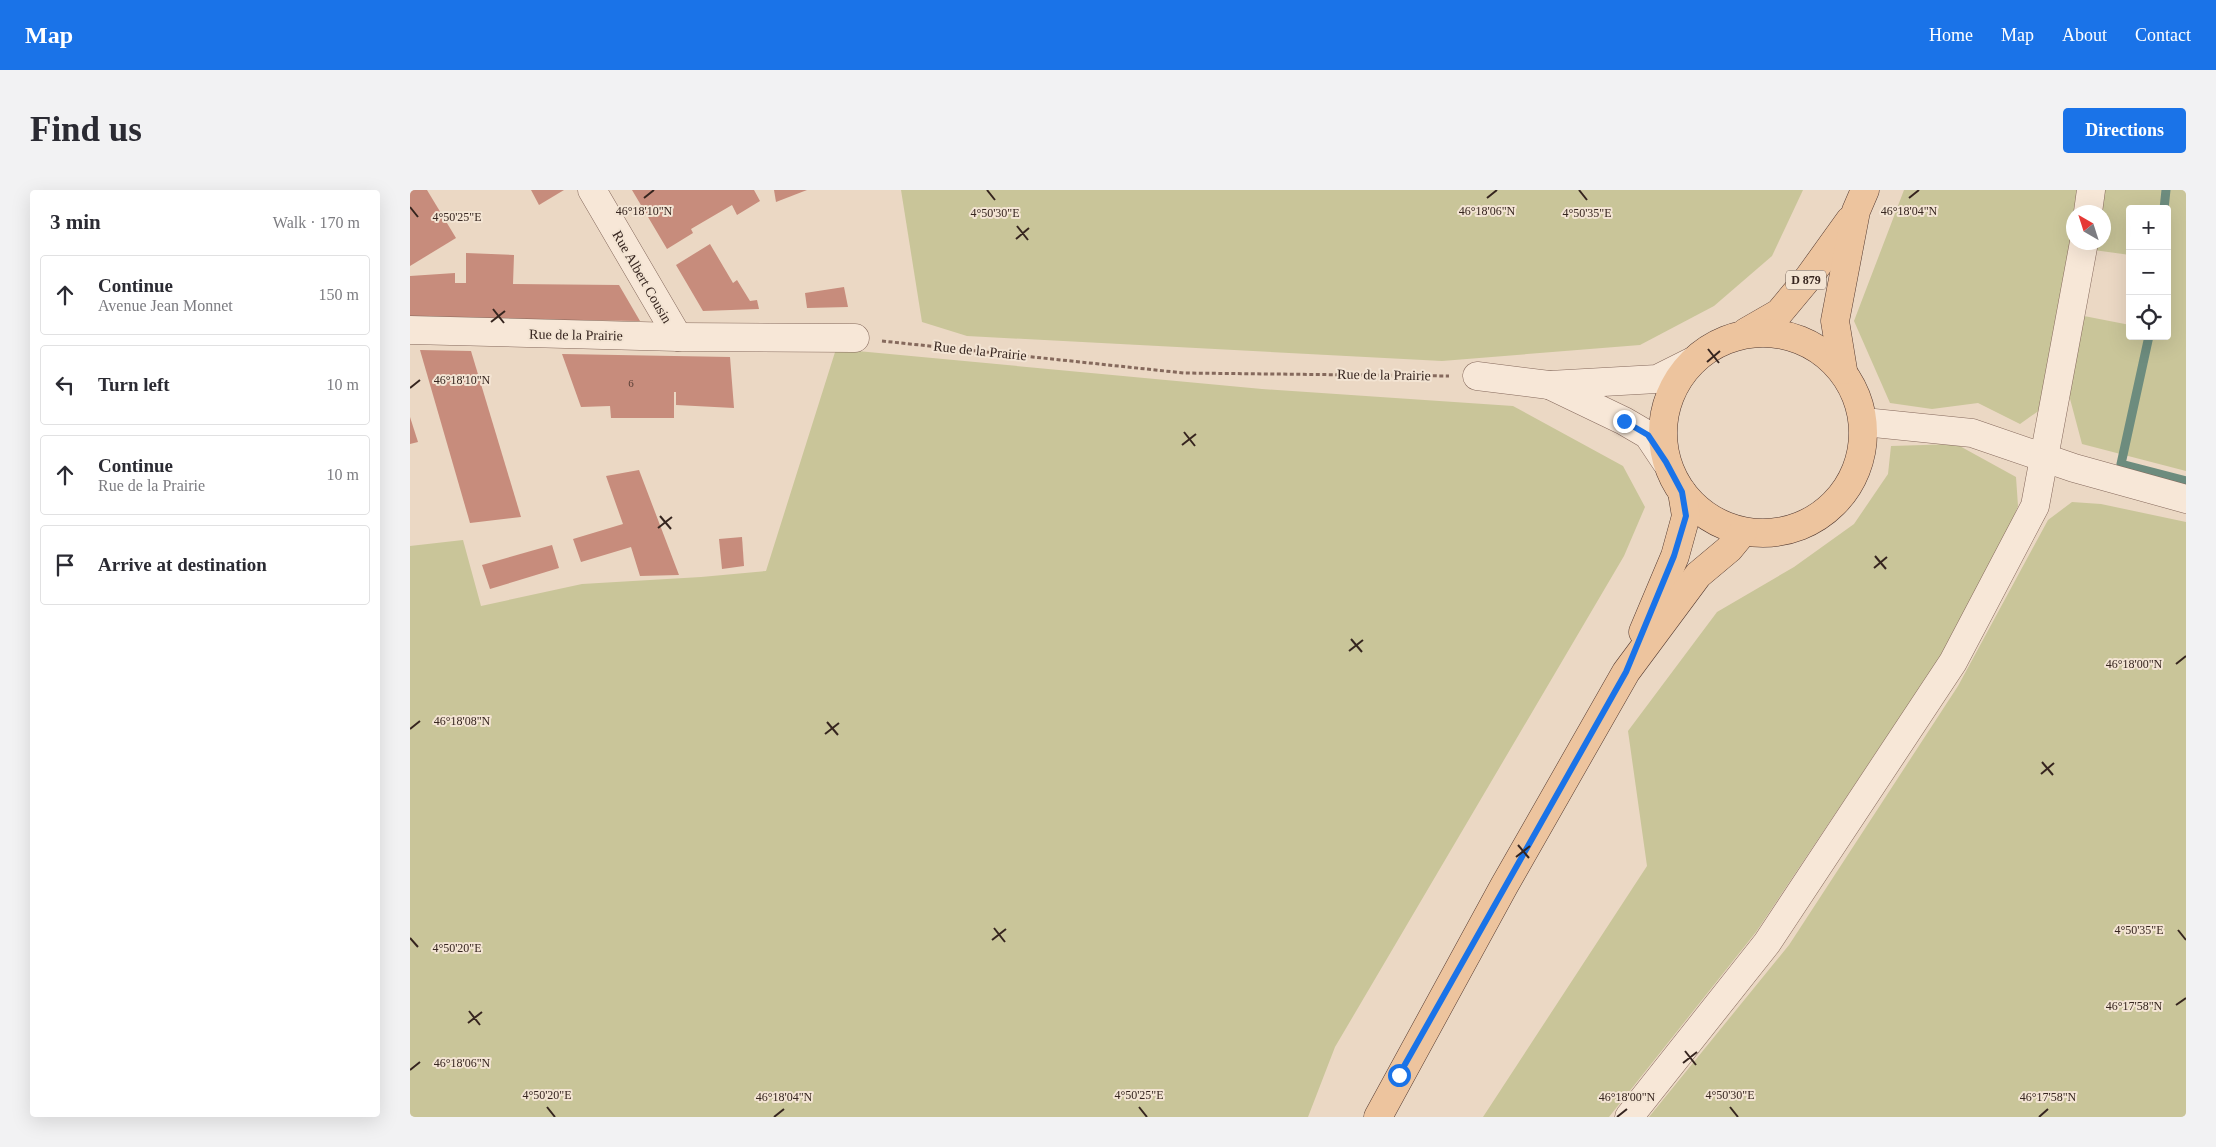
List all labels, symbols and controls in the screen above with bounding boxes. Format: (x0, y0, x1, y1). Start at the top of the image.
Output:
text: Map (25, 22, 73, 48)
text: Home (1929, 25, 1973, 45)
text: Map (2001, 25, 2034, 45)
text: About (2062, 25, 2107, 45)
text: Contact (2135, 25, 2191, 45)
button: Directions (2063, 108, 2186, 153)
text: Find us (30, 110, 142, 149)
text: 46°18'10"N (616, 204, 673, 218)
text: 46°18'06"N (1459, 204, 1516, 218)
text: 46°18'04"N (1881, 204, 1938, 218)
north arrow (2066, 205, 2111, 250)
map controls (2126, 205, 2171, 340)
button: + (2126, 205, 2171, 250)
text: 4°50'30"E (970, 206, 1020, 220)
text: 4°50'35"E (1562, 206, 1612, 220)
text: 3 min (50, 210, 101, 234)
text: 4°50'25"E (432, 210, 482, 224)
text: Walk · 170 m (273, 214, 360, 231)
street label: Rue Albert Cousin (609, 228, 675, 326)
button: − (2126, 250, 2171, 295)
road number: D 879 (1786, 270, 1826, 290)
text: Continue (98, 275, 173, 296)
icon: ahead (51, 281, 79, 309)
text: 150 m (319, 286, 359, 303)
button: locate (2126, 295, 2171, 340)
text: Avenue Jean Monnet (98, 297, 233, 314)
street label: Rue de la Prairie (529, 327, 623, 343)
street label: Rue de la Prairie (933, 339, 1027, 363)
street label: Rue de la Prairie (1337, 367, 1431, 383)
icon: left (51, 371, 79, 399)
text: 46°18'10"N (434, 373, 491, 387)
text: Turn left (98, 374, 170, 395)
text: 10 m (327, 376, 359, 393)
house number: 6 (628, 377, 634, 389)
route end (1613, 410, 1636, 433)
text: Continue (98, 455, 173, 476)
icon: ahead (51, 461, 79, 489)
text: 10 m (327, 466, 359, 483)
text: Rue de la Prairie (98, 477, 205, 494)
icon: arrive (51, 551, 79, 579)
text: Arrive at destination (98, 554, 267, 575)
text: 46°18'00"N (2106, 657, 2163, 671)
text: 46°18'08"N (434, 714, 491, 728)
text: 4°50'35"E (2114, 923, 2164, 937)
text: 4°50'20"E (432, 941, 482, 955)
text: 46°17'58"N (2106, 999, 2163, 1013)
text: 46°18'06"N (434, 1056, 491, 1070)
route start (1388, 1064, 1411, 1087)
text: 4°50'20"E (522, 1088, 572, 1102)
text: 4°50'25"E (1114, 1088, 1164, 1102)
text: 4°50'30"E (1705, 1088, 1755, 1102)
text: 46°18'04"N (756, 1090, 813, 1104)
text: 46°18'00"N (1599, 1090, 1656, 1104)
text: 46°17'58"N (2020, 1090, 2077, 1104)

